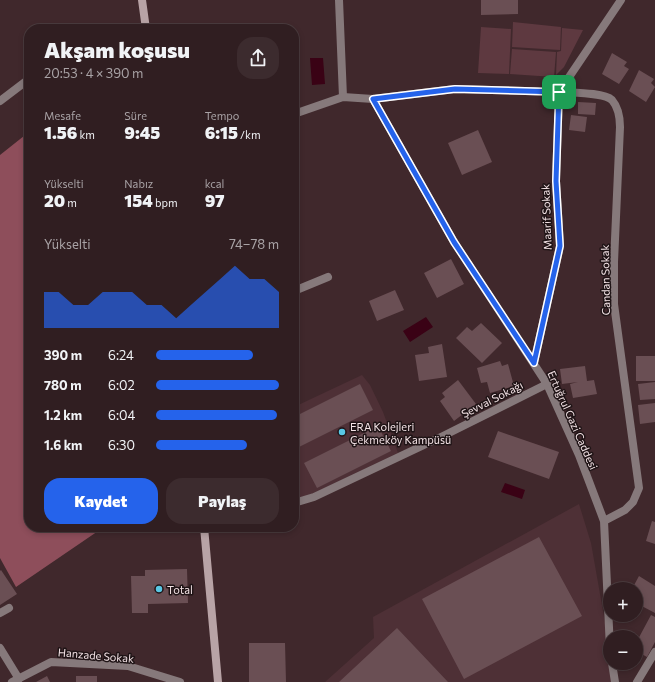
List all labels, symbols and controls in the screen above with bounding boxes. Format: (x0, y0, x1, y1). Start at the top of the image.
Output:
text: Akşam koşusu (44, 36, 190, 63)
button: share (237, 37, 279, 79)
text: 20:53 · 4 × 390 m (44, 65, 143, 81)
pin (542, 75, 576, 109)
icon: arrive (548, 81, 570, 103)
text: Mesafe (44, 109, 81, 122)
text: Süre (124, 109, 147, 122)
text: Tempo (205, 109, 239, 122)
text: 1.56 (44, 122, 77, 143)
text: 9:45 (124, 122, 160, 143)
text: 6:15 (205, 122, 238, 143)
text: km (77, 128, 95, 141)
text: /km (238, 128, 261, 141)
text: Yükselti (44, 177, 84, 190)
text: Nabız (124, 177, 153, 190)
text: kcal (205, 177, 224, 190)
street label: Maarif Sokak (538, 184, 554, 250)
text: 20 (44, 190, 65, 211)
text: 154 (124, 190, 153, 211)
text: 97 (205, 190, 225, 211)
text: m (65, 196, 77, 209)
text: bpm (153, 196, 178, 209)
text: Yükselti (44, 236, 91, 252)
text: 74–78 m (229, 236, 279, 252)
street label: Candan Sokak (598, 244, 612, 316)
text: 390 m (44, 347, 82, 363)
text: 6:24 (108, 347, 134, 363)
street label: Ertuğrul Gazi Caddesi (545, 369, 601, 472)
text: 780 m (44, 377, 82, 393)
text: 6:02 (108, 377, 135, 393)
street label: Şevval Sokağı (459, 378, 525, 420)
text: 1.2 km (44, 407, 82, 423)
text: 6:04 (108, 407, 135, 423)
place label: ERA Kolejleri Çekmeköy Kampüsü (350, 420, 451, 446)
marker: ERA Kolejleri Çekmeköy Kampüsü (337, 427, 347, 437)
text: 1.6 km (44, 437, 82, 453)
text: 6:30 (108, 437, 135, 453)
button: Kaydet (44, 478, 158, 524)
button: Paylaş (166, 478, 279, 524)
map controls (603, 582, 643, 670)
button: + (603, 582, 643, 622)
place label: Total (167, 583, 193, 596)
marker: Total (154, 584, 164, 594)
button: − (603, 630, 643, 670)
street label: Hanzade Sokak (57, 645, 135, 665)

